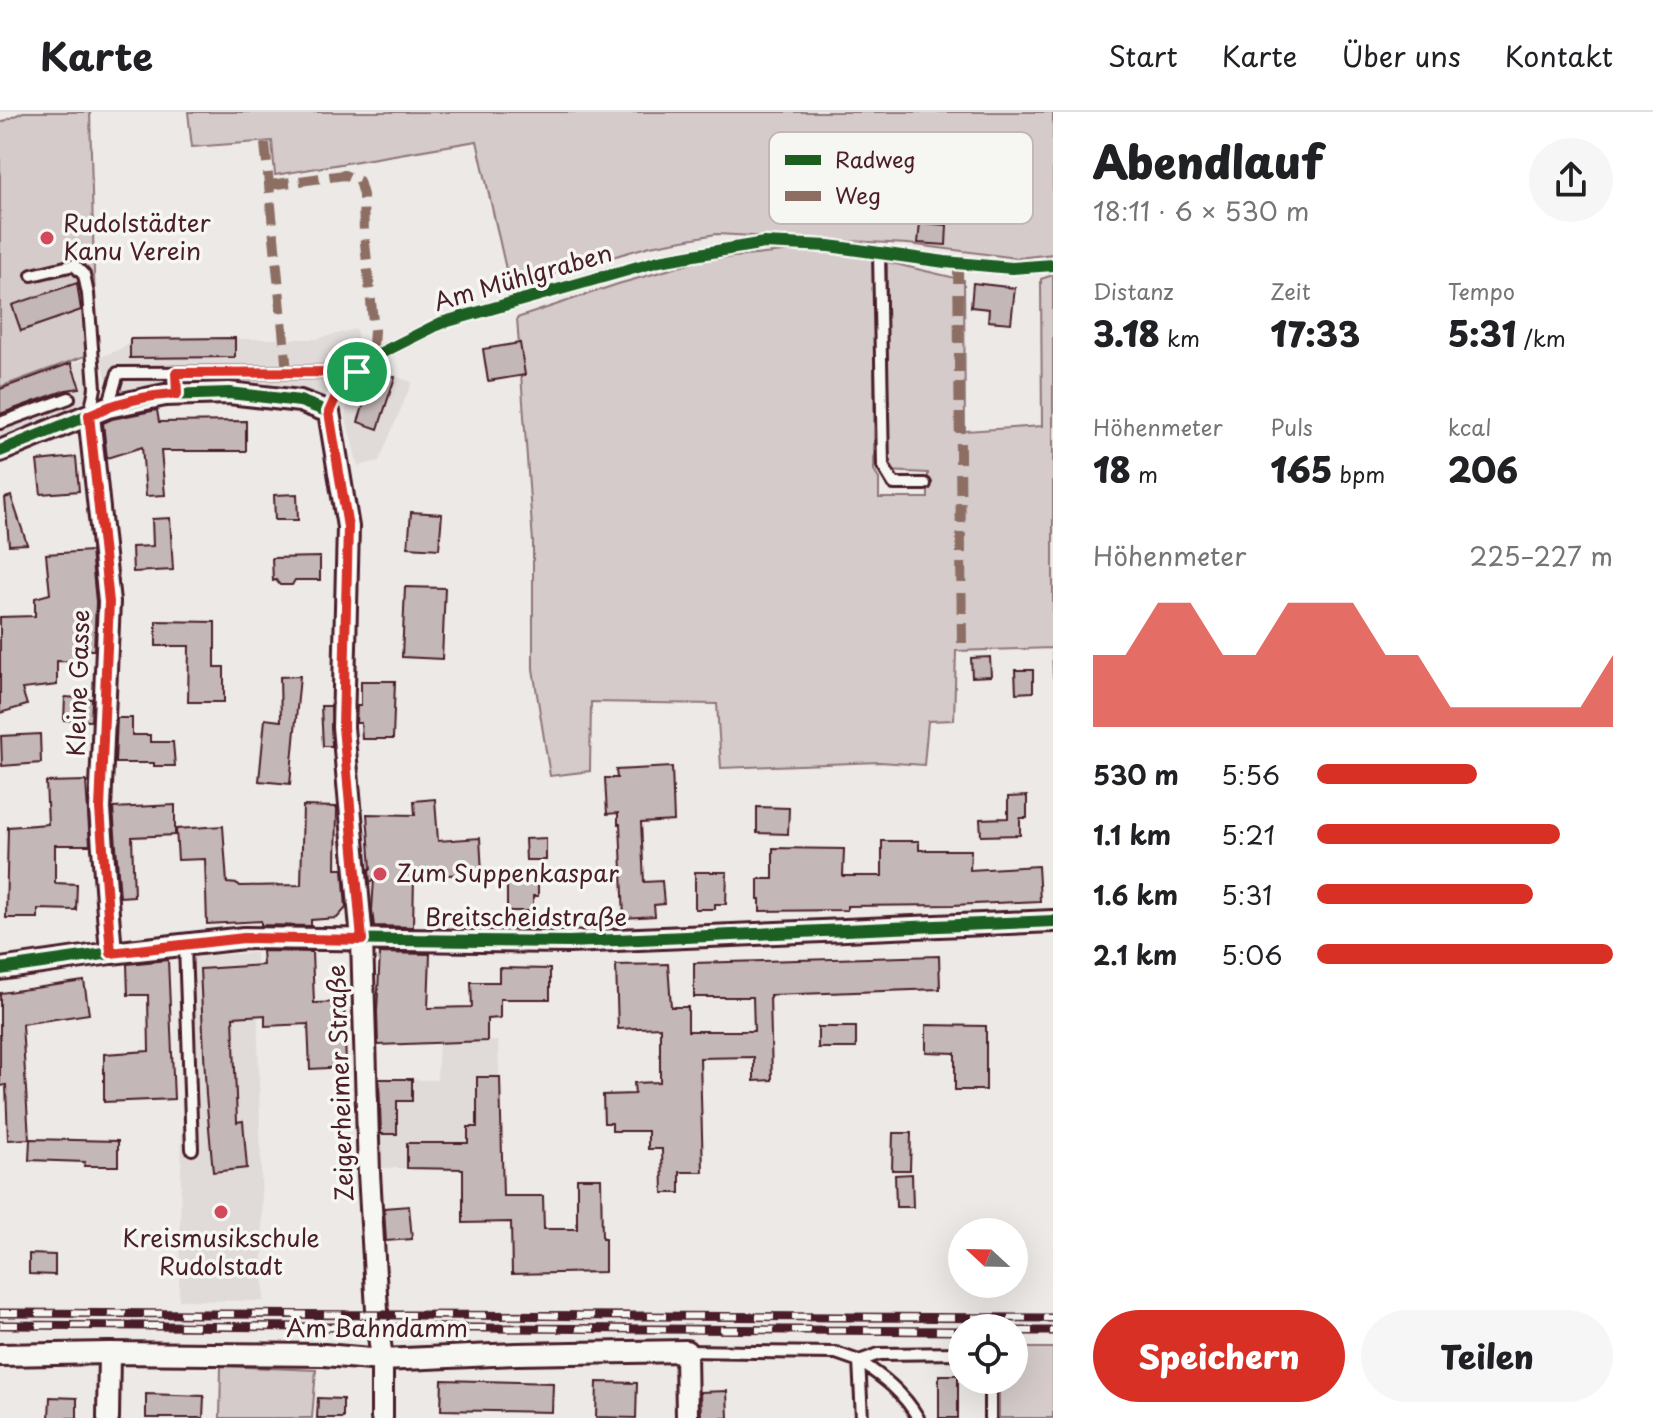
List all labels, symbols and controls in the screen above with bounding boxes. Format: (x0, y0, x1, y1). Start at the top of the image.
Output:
text: Karte (40, 27, 153, 84)
text: Start (1108, 34, 1178, 77)
text: Karte (1222, 34, 1297, 77)
text: Über uns (1341, 34, 1461, 77)
text: Kontakt (1505, 34, 1613, 77)
text: Abendlauf (1093, 128, 1323, 194)
legend (769, 132, 1033, 224)
button: share (1529, 138, 1613, 222)
text: Radweg (835, 142, 916, 175)
text: Weg (835, 178, 881, 211)
text: 18:11 · 6 × 530 m (1093, 191, 1309, 230)
place label: Rudolstädter Kanu Verein (63, 204, 212, 268)
marker: Rudolstädter Kanu Verein (38, 229, 56, 247)
street label: Am Mühlgraben (429, 233, 616, 319)
text: Distanz (1093, 274, 1174, 307)
text: Zeit (1270, 274, 1311, 307)
text: Tempo (1448, 274, 1515, 307)
text: 3.18 (1093, 307, 1160, 359)
text: 17:33 (1270, 307, 1360, 359)
text: 5:31 (1448, 307, 1517, 359)
text: km (1160, 321, 1200, 354)
text: /km (1517, 321, 1566, 354)
pin (323, 338, 391, 406)
icon: arrive (335, 350, 379, 394)
text: Höhenmeter (1093, 410, 1223, 443)
text: Puls (1270, 410, 1313, 443)
text: kcal (1448, 410, 1492, 443)
text: 18 (1093, 443, 1131, 495)
text: 165 (1270, 443, 1333, 495)
text: 206 (1448, 443, 1518, 495)
text: m (1131, 457, 1158, 490)
text: bpm (1333, 457, 1385, 490)
text: Höhenmeter (1093, 536, 1246, 575)
text: 225–227 m (1469, 536, 1613, 575)
street label: Kleine Gasse (56, 609, 98, 757)
text: 530 m (1093, 755, 1179, 794)
text: 5:56 (1221, 755, 1280, 794)
text: 1.1 km (1093, 815, 1171, 854)
text: 5:21 (1221, 815, 1275, 854)
place label: Zum Suppenkaspar (396, 854, 619, 890)
marker: Zum Suppenkaspar (371, 865, 389, 883)
text: 1.6 km (1093, 875, 1178, 914)
text: 5:31 (1221, 875, 1272, 914)
street label: Breitscheidstraße (425, 898, 627, 934)
text: 2.1 km (1093, 935, 1177, 974)
text: 5:06 (1221, 935, 1282, 974)
street label: Zeigerheimer Straße (317, 964, 361, 1202)
marker: Kreismusikschule Rudolstadt (212, 1203, 230, 1221)
north arrow (948, 1218, 1028, 1298)
map controls (948, 1218, 1028, 1394)
place label: Kreismusikschule Rudolstadt (122, 1219, 320, 1283)
street label: Am Bahndamm (286, 1309, 468, 1345)
button: Speichern (1093, 1310, 1345, 1402)
button: Teilen (1361, 1310, 1613, 1402)
button: locate (948, 1314, 1028, 1394)

